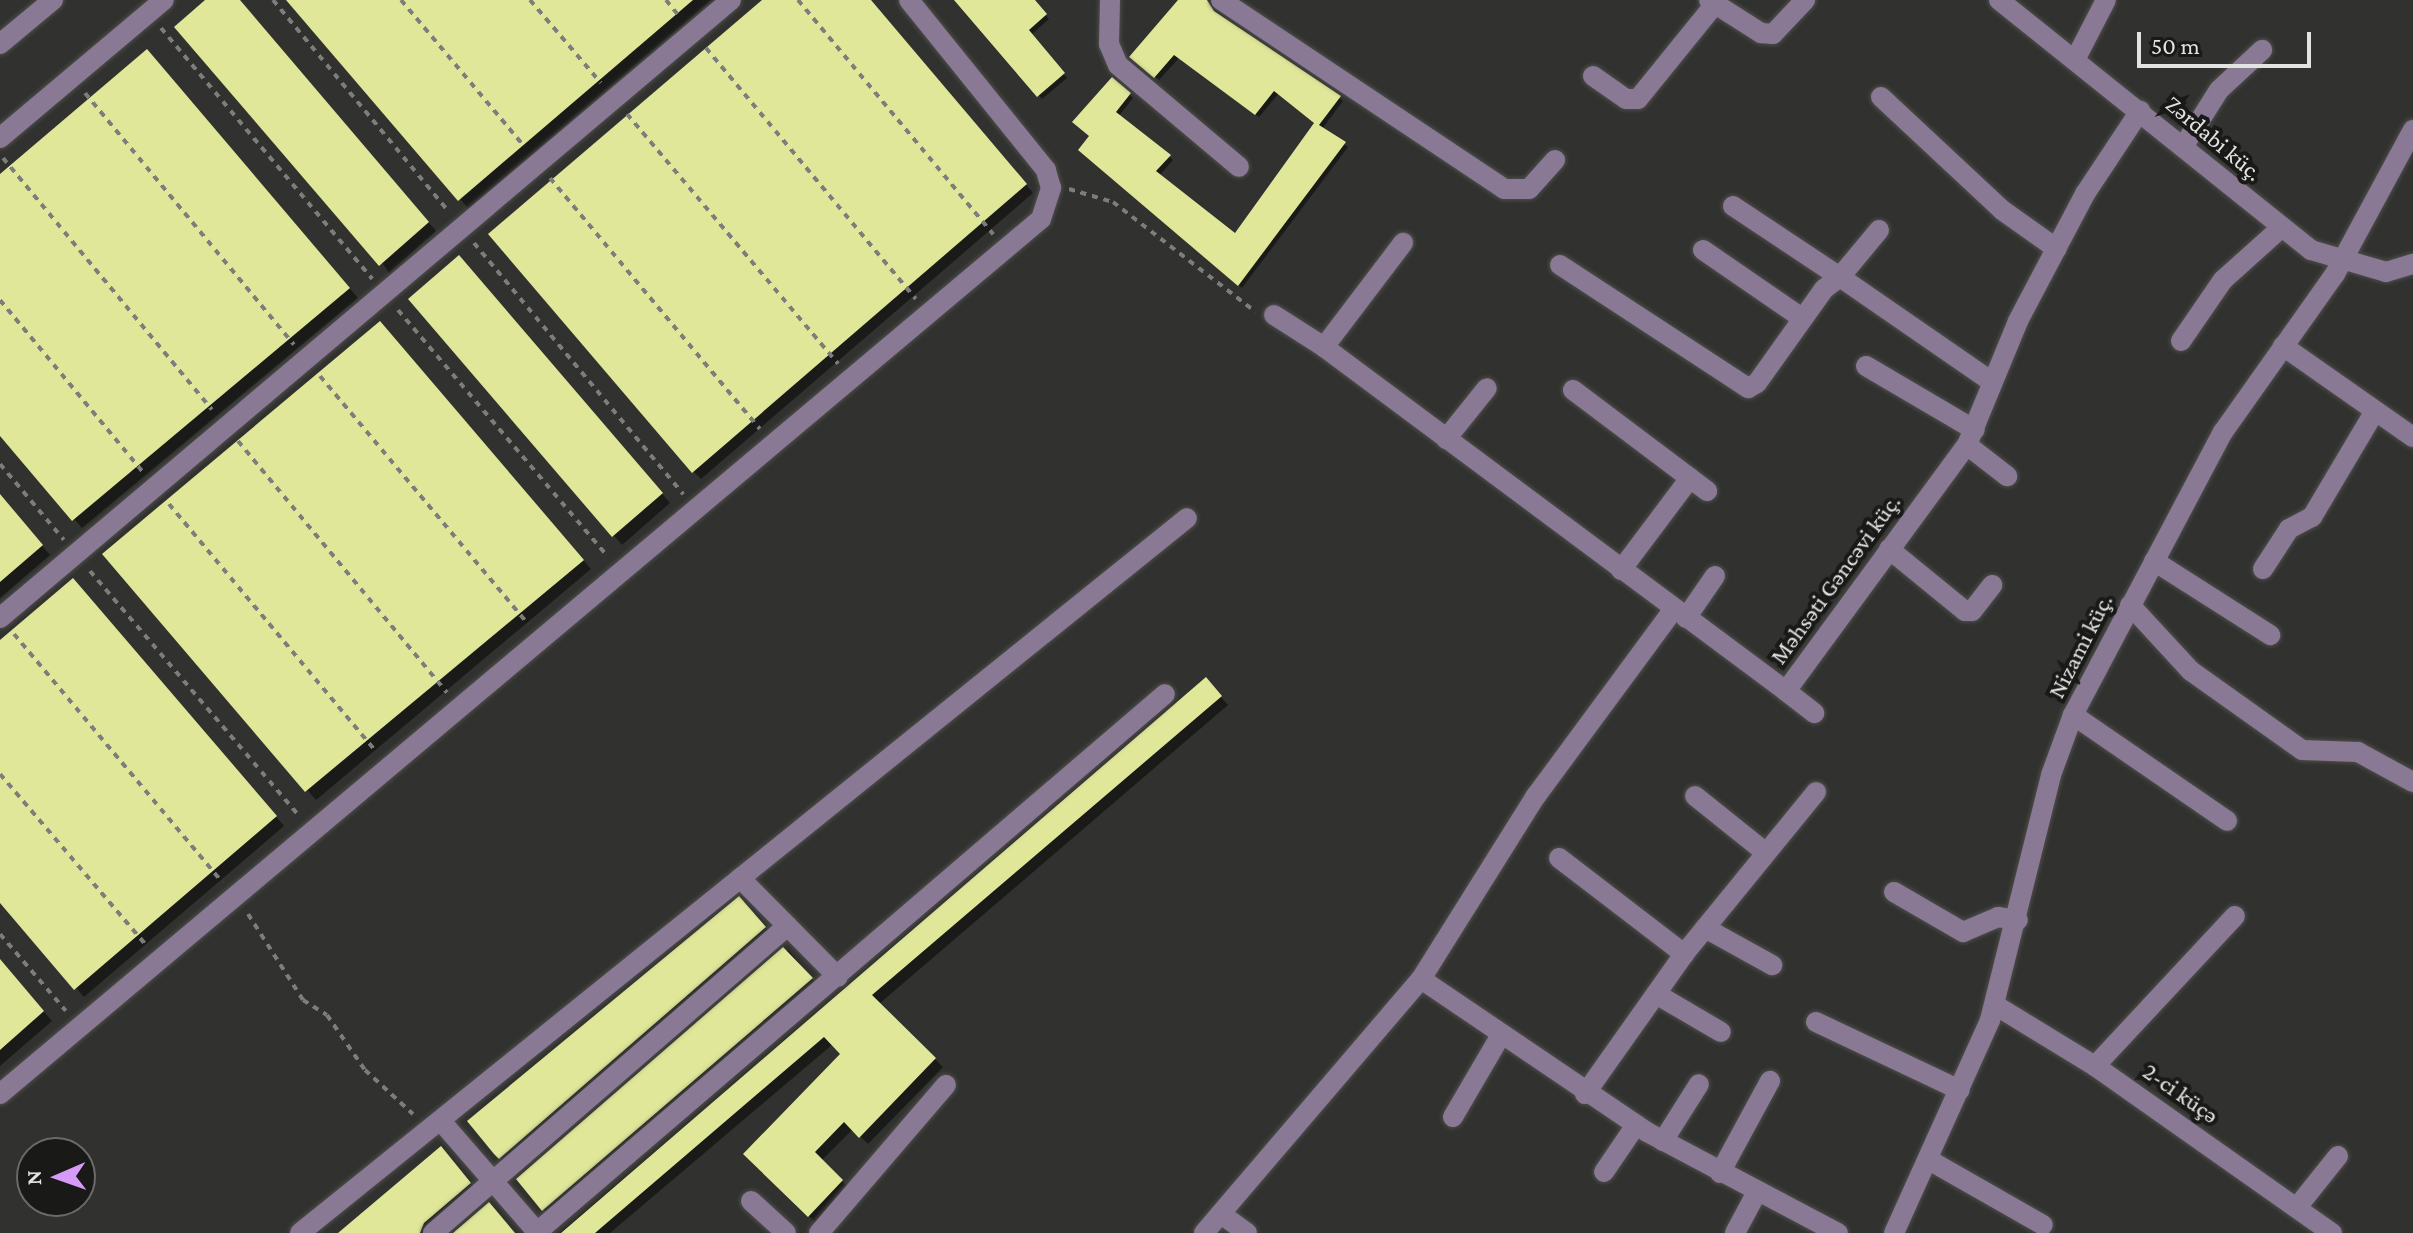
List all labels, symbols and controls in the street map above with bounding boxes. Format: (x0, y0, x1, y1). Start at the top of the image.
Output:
scale bar (2141, 16, 2315, 66)
text: 50 m (2151, 32, 2200, 59)
street label: Zərdabi küç. (2160, 89, 2268, 187)
street label: Məhsəti Gəncəvi küç. (1764, 488, 1906, 670)
street label: Nizami küç. (2042, 589, 2118, 703)
street label: 2-ci küçə (2138, 1057, 2224, 1129)
north arrow (16, 1137, 96, 1217)
text: N (21, 1170, 46, 1186)

